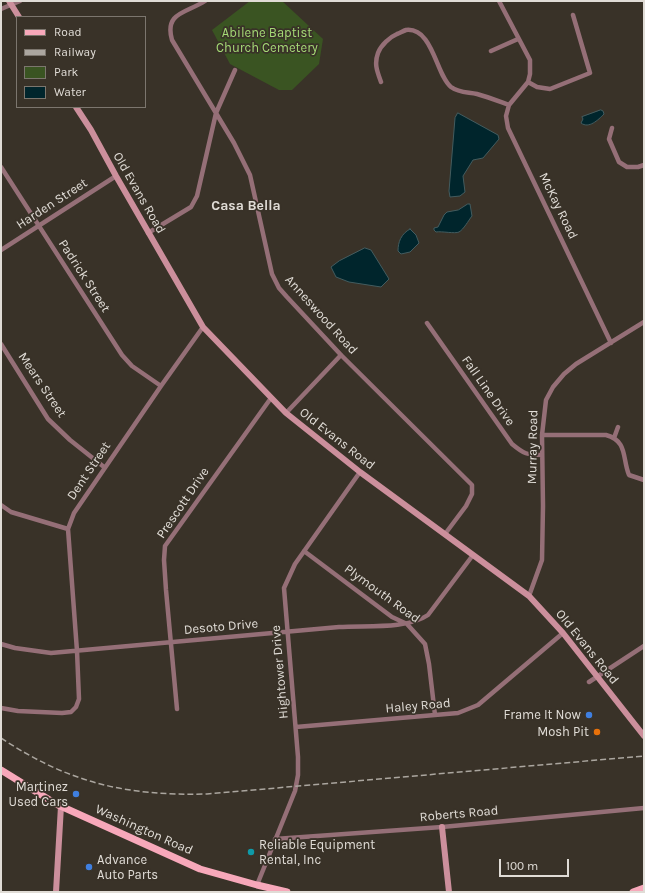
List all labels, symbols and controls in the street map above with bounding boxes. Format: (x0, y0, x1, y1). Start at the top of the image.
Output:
legend (16, 16, 146, 108)
text: Road (54, 25, 82, 39)
park label: Abilene Baptist Church Cemetery (216, 25, 318, 56)
text: Railway (54, 45, 96, 59)
text: Park (54, 65, 78, 79)
text: Water (54, 85, 86, 99)
street label: Old Evans Road (109, 149, 169, 237)
street label: McKay Road (535, 170, 581, 242)
street label: Harden Street (14, 175, 90, 233)
district label: Casa Bella (211, 198, 281, 214)
street label: Padrick Street (55, 237, 113, 315)
street label: Anneswood Road (281, 272, 361, 358)
street label: Mears Street (15, 349, 69, 421)
street label: Fall Line Drive (458, 353, 518, 429)
street label: Old Evans Road (296, 405, 378, 473)
street label: Murray Road (525, 410, 541, 484)
street label: Dent Street (64, 439, 114, 503)
street label: Prescott Drive (153, 464, 213, 542)
street label: Plymouth Road (341, 561, 423, 627)
street label: Old Evans Road (552, 607, 622, 687)
street label: Desoto Drive (183, 616, 259, 638)
street label: Hightower Drive (268, 625, 292, 719)
street label: Haley Road (385, 695, 451, 717)
place label: Frame It Now (503, 707, 581, 723)
marker: Frame It Now (584, 710, 594, 720)
place label: Mosh Pit (537, 724, 589, 740)
marker: Mosh Pit (592, 727, 602, 737)
place label: Martinez Used Cars (9, 779, 68, 810)
marker: Martinez Used Cars (71, 789, 81, 799)
street label: Washington Road (93, 802, 195, 858)
street label: Roberts Road (419, 803, 499, 825)
place label: Reliable Equipment Rental, Inc (259, 837, 375, 868)
marker: Reliable Equipment Rental, Inc (246, 847, 256, 857)
scale bar (501, 851, 571, 877)
place label: Advance Auto Parts (97, 852, 158, 883)
text: 100 m (506, 859, 538, 873)
marker: Advance Auto Parts (84, 862, 94, 872)

